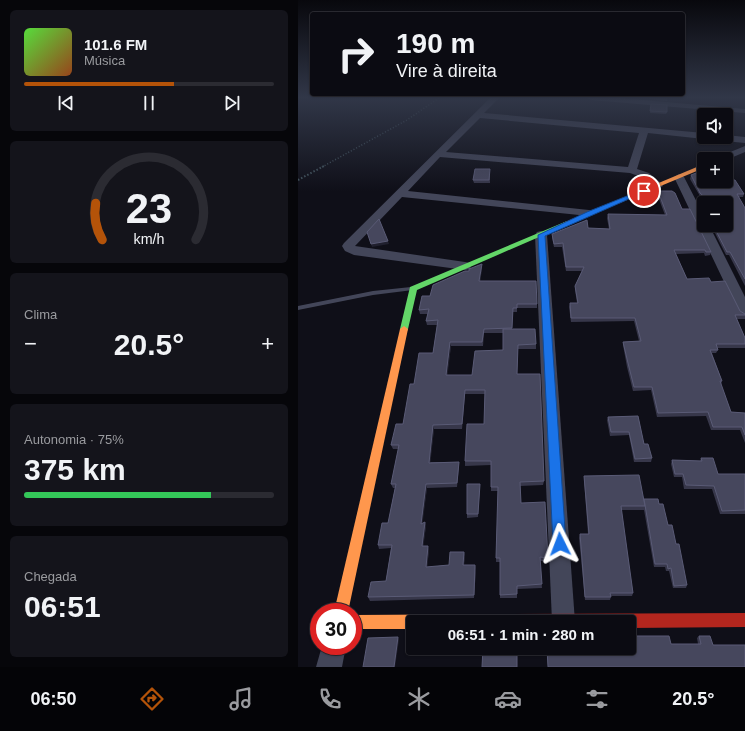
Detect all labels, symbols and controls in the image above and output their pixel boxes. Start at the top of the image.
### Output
icon: right [330,28,382,80]
text: 190 m [396,28,475,59]
text: 101.6 FM [84,36,147,53]
text: Música [84,53,125,68]
text: Vire à direita [396,61,497,81]
icon: previous [55,92,77,114]
icon: pause [138,92,160,114]
icon: next [221,92,243,114]
map controls [697,108,733,232]
button: sound [697,108,733,144]
button: + [697,152,733,188]
pin [627,174,661,208]
icon: arrive [633,180,655,202]
text: 23 [126,185,172,232]
button: − [697,196,733,232]
text: km/h [134,231,165,247]
text: Clima [24,307,57,322]
text: 20.5° [114,328,184,361]
text: − [24,331,37,356]
text: + [261,331,274,356]
text: Autonomia · 75% [24,432,124,447]
text: 375 km [24,453,126,486]
position arrow [539,523,581,565]
text: Chegada [24,569,77,584]
text: 06:51 [24,590,101,623]
speed limit sign: 30 [310,603,362,655]
text: 06:51 · 1 min · 280 m [448,626,594,643]
icon: directions [138,685,166,713]
icon: music [227,685,255,713]
icon: phone [316,685,344,713]
icon: climate [405,685,433,713]
icon: car [494,685,522,713]
icon: filters [583,685,611,713]
text: 06:50 [31,689,77,709]
text: 20.5° [672,689,714,709]

